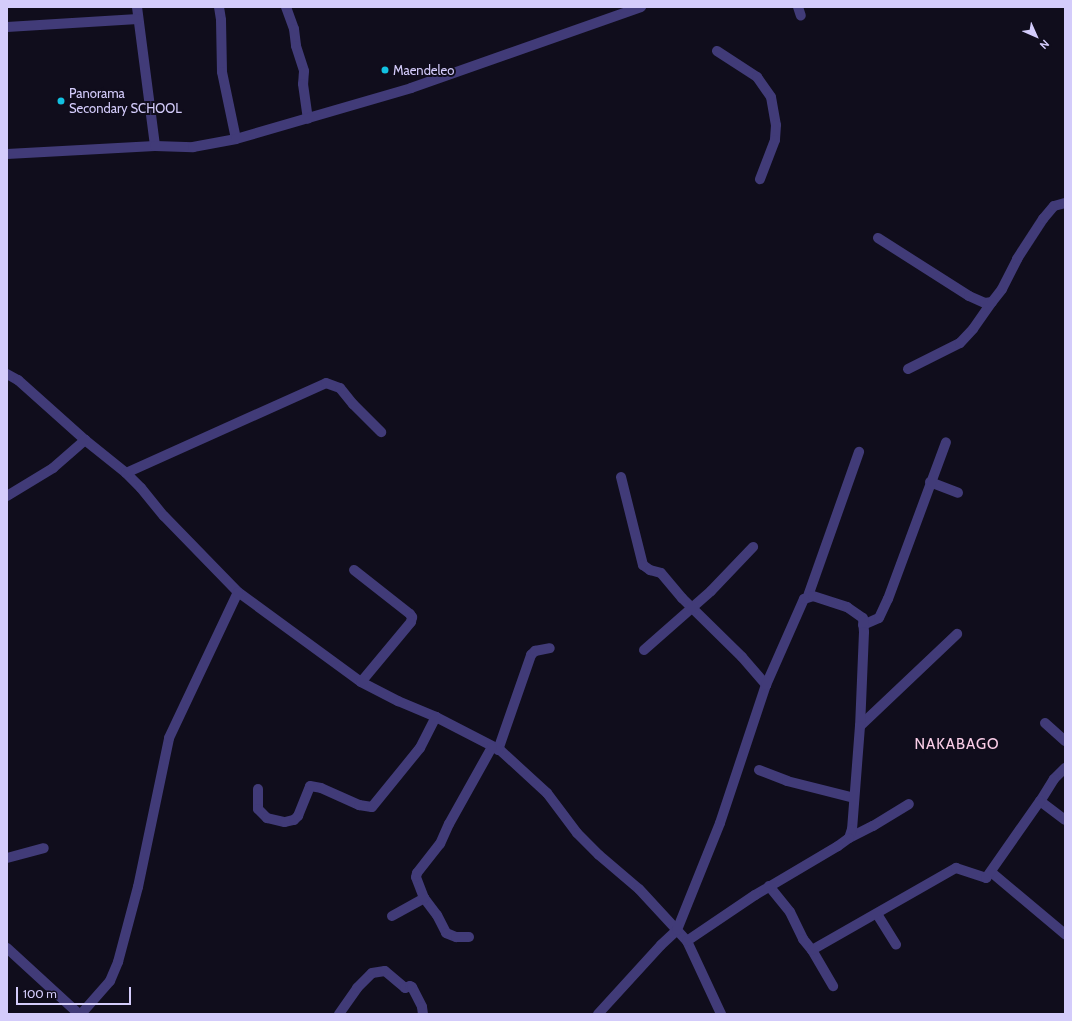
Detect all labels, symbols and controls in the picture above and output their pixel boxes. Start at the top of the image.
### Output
north arrow [1016,16,1056,56]
text: N [1037,37,1052,52]
place label: Maendeleo [393,62,454,78]
marker: Maendeleo [380,65,390,75]
place label: Panorama Secondary SCHOOL [69,86,182,117]
marker: Panorama Secondary SCHOOL [56,96,66,106]
district label: NAKABAGO [914,736,1000,754]
scale bar [18,979,133,1005]
text: 100 m [23,986,57,1001]

